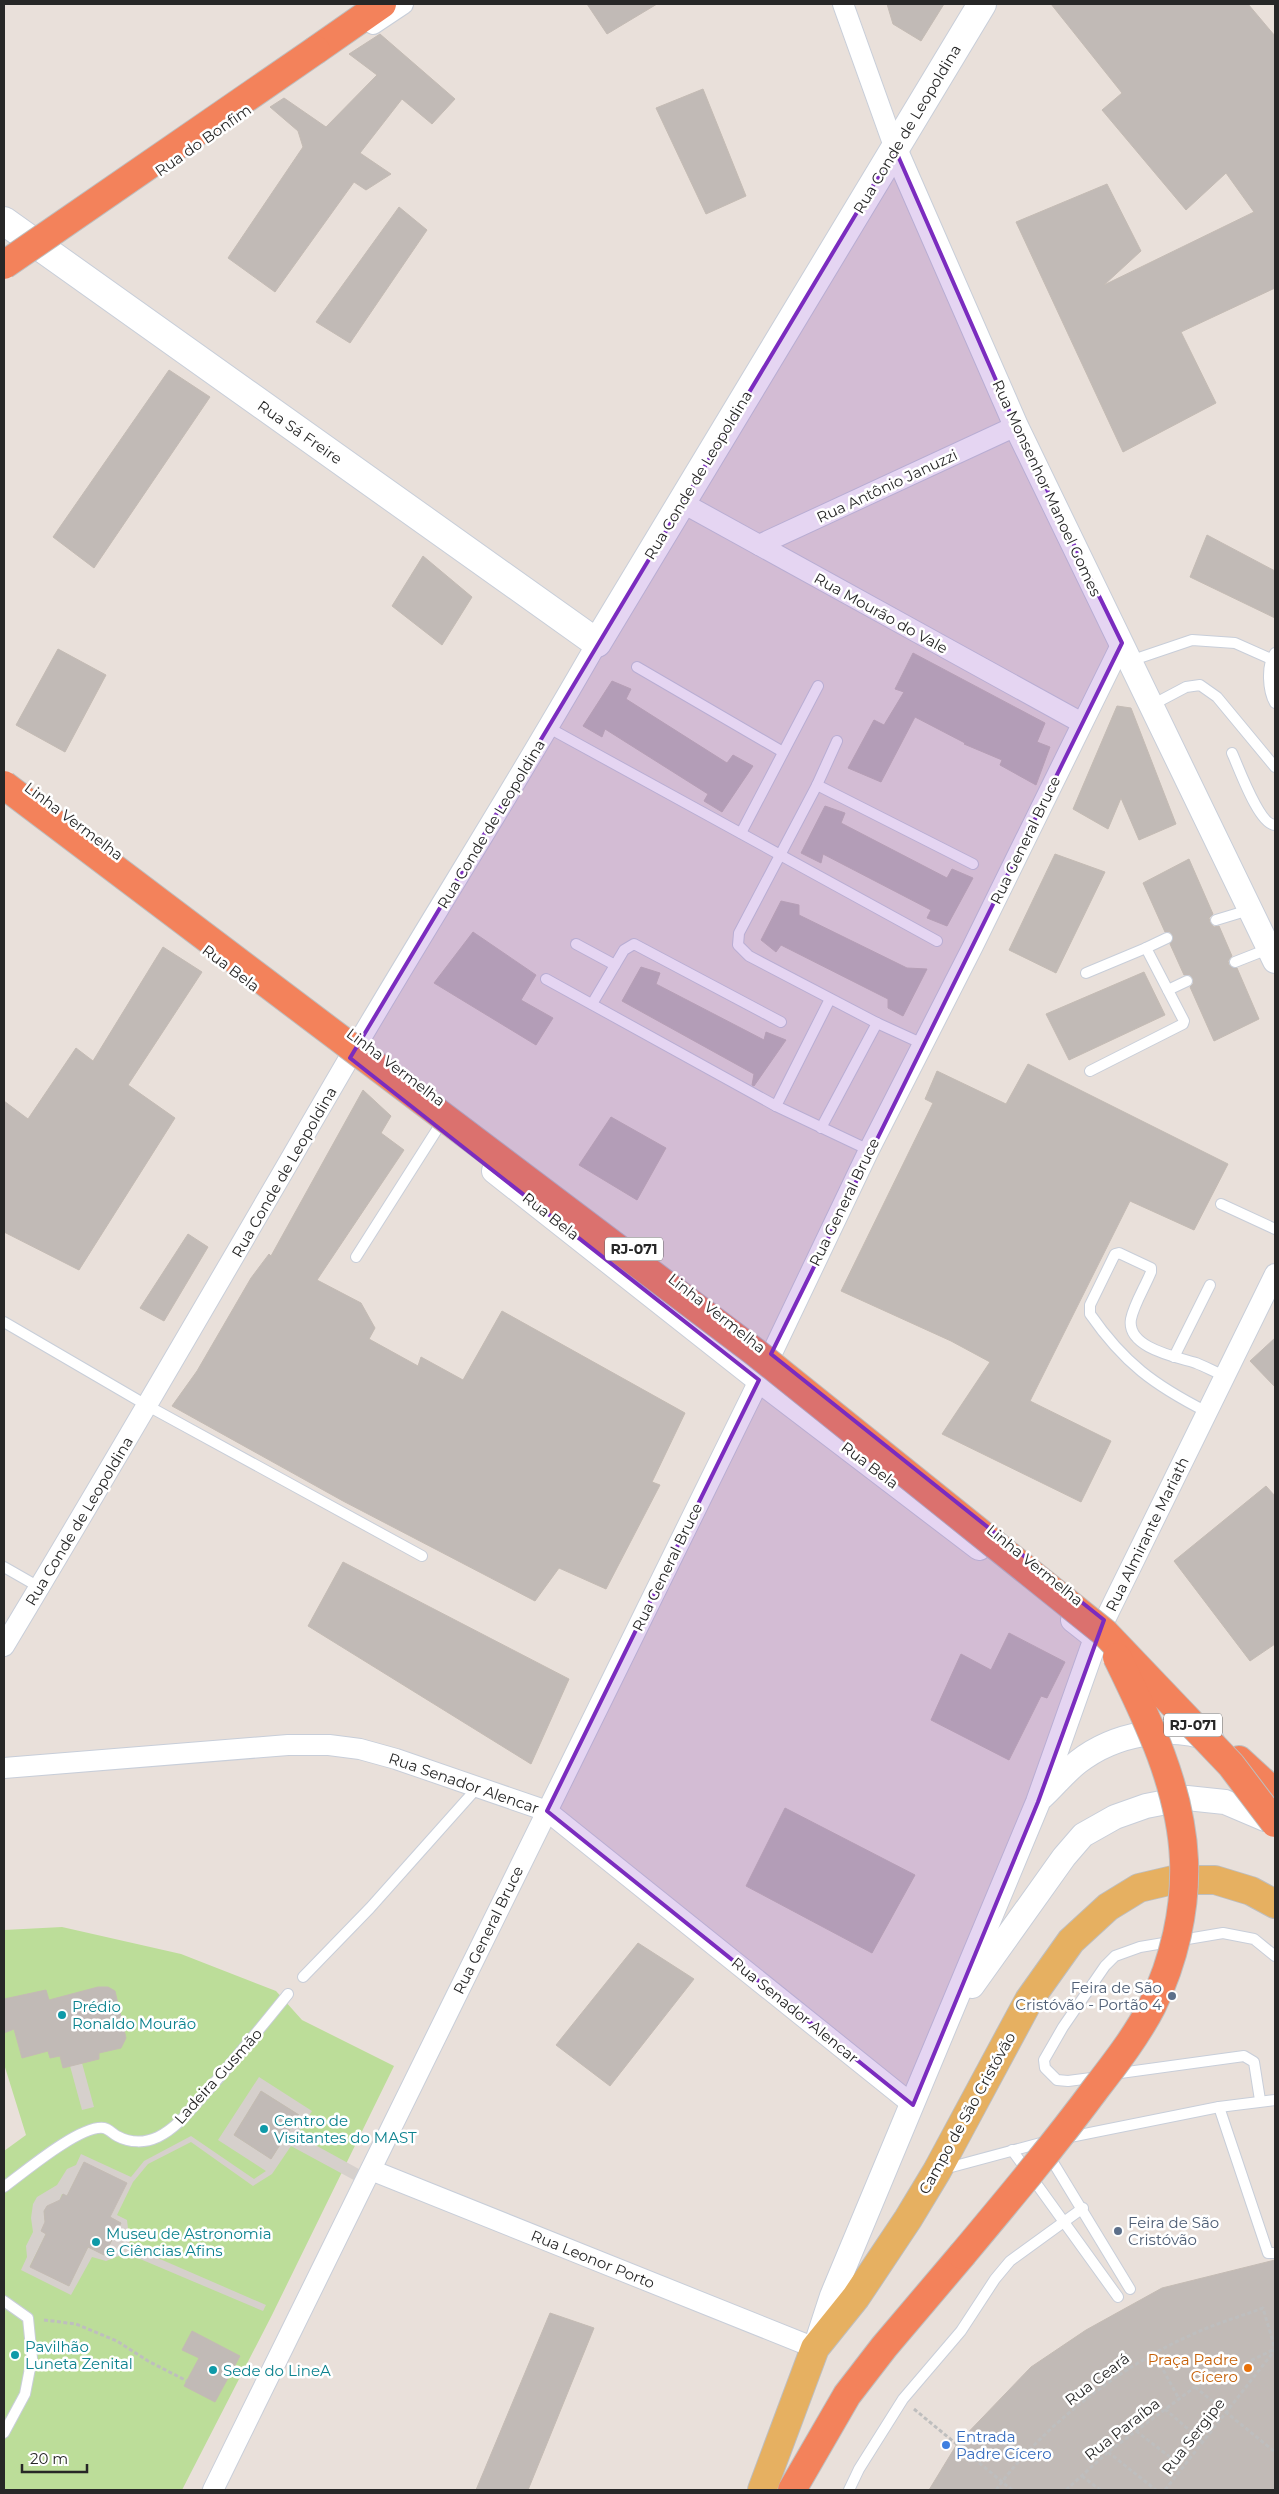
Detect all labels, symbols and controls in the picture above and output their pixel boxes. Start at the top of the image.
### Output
street label: Rua Conde de Leopoldina [849,41,965,217]
street label: Rua do Bonfim [151,100,255,180]
street label: Rua Monsenhor Manoel Gomes [988,377,1106,599]
street label: Rua Conde de Leopoldina [640,387,756,563]
street label: Rua Sá Freire [254,396,346,468]
street label: Rua Antônio Januzzi [814,445,960,527]
street label: Rua Mourão do Vale [811,568,951,658]
street label: Rua Conde de Leopoldina [433,736,549,912]
street label: Rua General Bruce [986,773,1064,907]
street label: Linha Vermelha [21,778,127,864]
street label: Rua Bela [199,940,263,996]
street label: Linha Vermelha [343,1024,449,1110]
street label: Rua Conde de Leopoldina [227,1083,341,1261]
street label: Rua General Bruce [805,1135,883,1269]
street label: Rua Bela [519,1188,583,1244]
road number: RJ-071 [605,1238,663,1260]
street label: Linha Vermelha [664,1269,770,1357]
street label: Rua Conde de Leopoldina [21,1433,137,1609]
street label: Rua Bela [838,1437,902,1493]
street label: Rua Almirante Mariath [1101,1454,1193,1614]
street label: Rua General Bruce [628,1500,706,1634]
street label: Linha Vermelha [983,1520,1087,1610]
road number: RJ-071 [1164,1714,1222,1736]
street label: Rua Senador Alencar [386,1748,542,1818]
street label: Rua General Bruce [449,1863,527,1997]
street label: Rua Senador Alencar [728,1953,862,2067]
place label: Feira de São Cristóvão - Portão 4 [1015,1978,1162,2014]
marker: Feira de São Cristóvão - Portão 4 [1166,1990,1178,2002]
place label: Prédio Ronaldo Mourão [72,1997,196,2033]
marker: Prédio Ronaldo Mourão [56,2009,68,2021]
street label: Ladeira Gusmão [170,2024,266,2128]
street label: Campo de São Cristóvão [914,2029,1020,2197]
place label: Centro de Visitantes do MAST [274,2111,417,2147]
marker: Centro de Visitantes do MAST [258,2123,270,2135]
place label: Feira de São Cristóvão [1128,2213,1219,2249]
place label: Museu de Astronomia e Ciências Afins [106,2224,272,2260]
street label: Rua Leonor Porto [528,2225,658,2293]
marker: Feira de São Cristóvão [1112,2225,1124,2237]
marker: Museu de Astronomia e Ciências Afins [90,2236,102,2248]
place label: Pavilhão Luneta Zenital [25,2337,133,2373]
marker: Pavilhão Luneta Zenital [9,2349,21,2361]
street label: Rua Ceará [1061,2349,1133,2409]
place label: Praça Padre Cícero [1148,2350,1238,2386]
place label: Sede do LineA [223,2361,331,2380]
marker: Praça Padre Cícero [1242,2362,1254,2374]
marker: Sede do LineA [207,2364,219,2376]
street label: Rua Paraíba [1081,2394,1163,2464]
street label: Rua Sergipe [1157,2394,1229,2478]
place label: Entrada Padre Cícero [956,2427,1052,2463]
marker: Entrada Padre Cícero [940,2439,952,2451]
scale bar [22,2442,88,2474]
text: 20 m [30,2449,68,2468]

